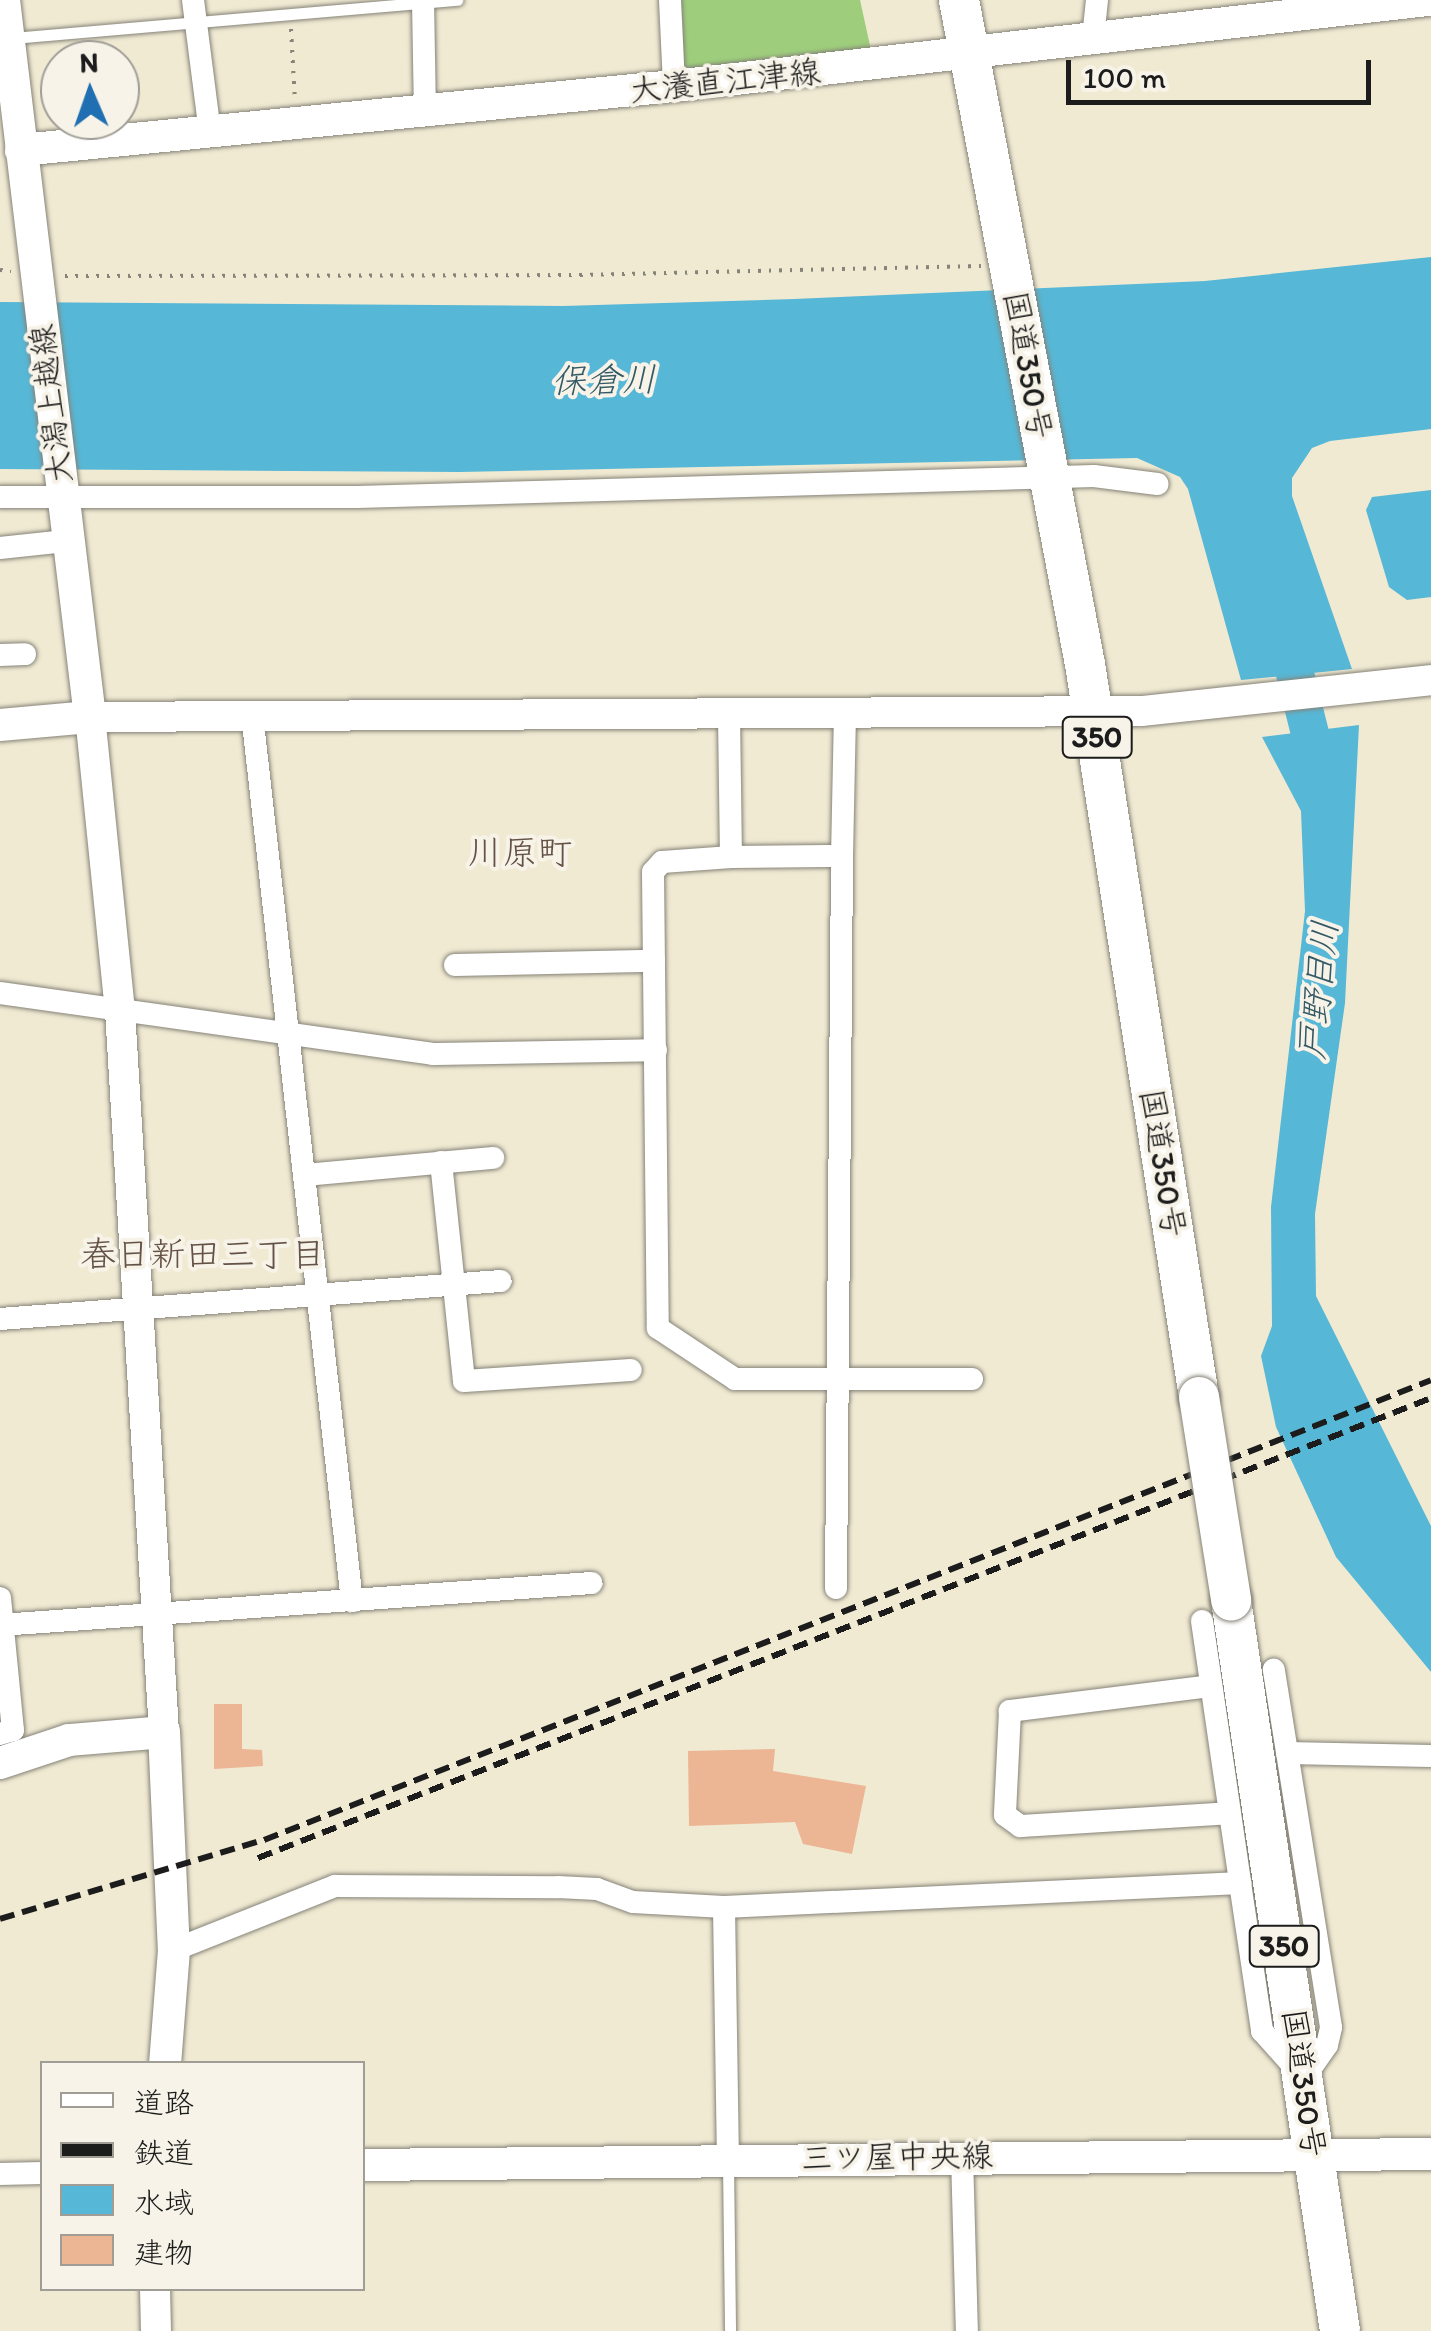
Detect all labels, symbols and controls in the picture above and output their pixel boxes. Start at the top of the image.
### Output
north arrow [40,40,140,140]
scale bar [1071,40,1376,102]
text: N [79,45,99,79]
street label: 大瀁直江津線 [628,52,822,110]
text: 100 m [1083,59,1166,96]
street label: 国道350号 [996,288,1060,442]
street label: 大潟上越線 [22,322,80,486]
water label: 保倉川 [551,358,657,402]
road number: 350 [1060,712,1134,762]
district label: 川原町 [468,831,572,873]
water label: 戸野目川 [1290,918,1346,1062]
street label: 国道350号 [1132,1086,1194,1240]
district label: 春日新田三丁目 [81,1233,325,1275]
road number: 350 [1246,1921,1322,1971]
street label: 国道350号 [1275,2006,1333,2160]
legend [40,2061,365,2291]
text: 道路 [134,2084,194,2121]
text: 鉄道 [134,2134,194,2171]
street label: 三ツ屋中央線 [801,2136,993,2178]
text: 水域 [134,2184,194,2221]
text: 建物 [134,2234,194,2271]

